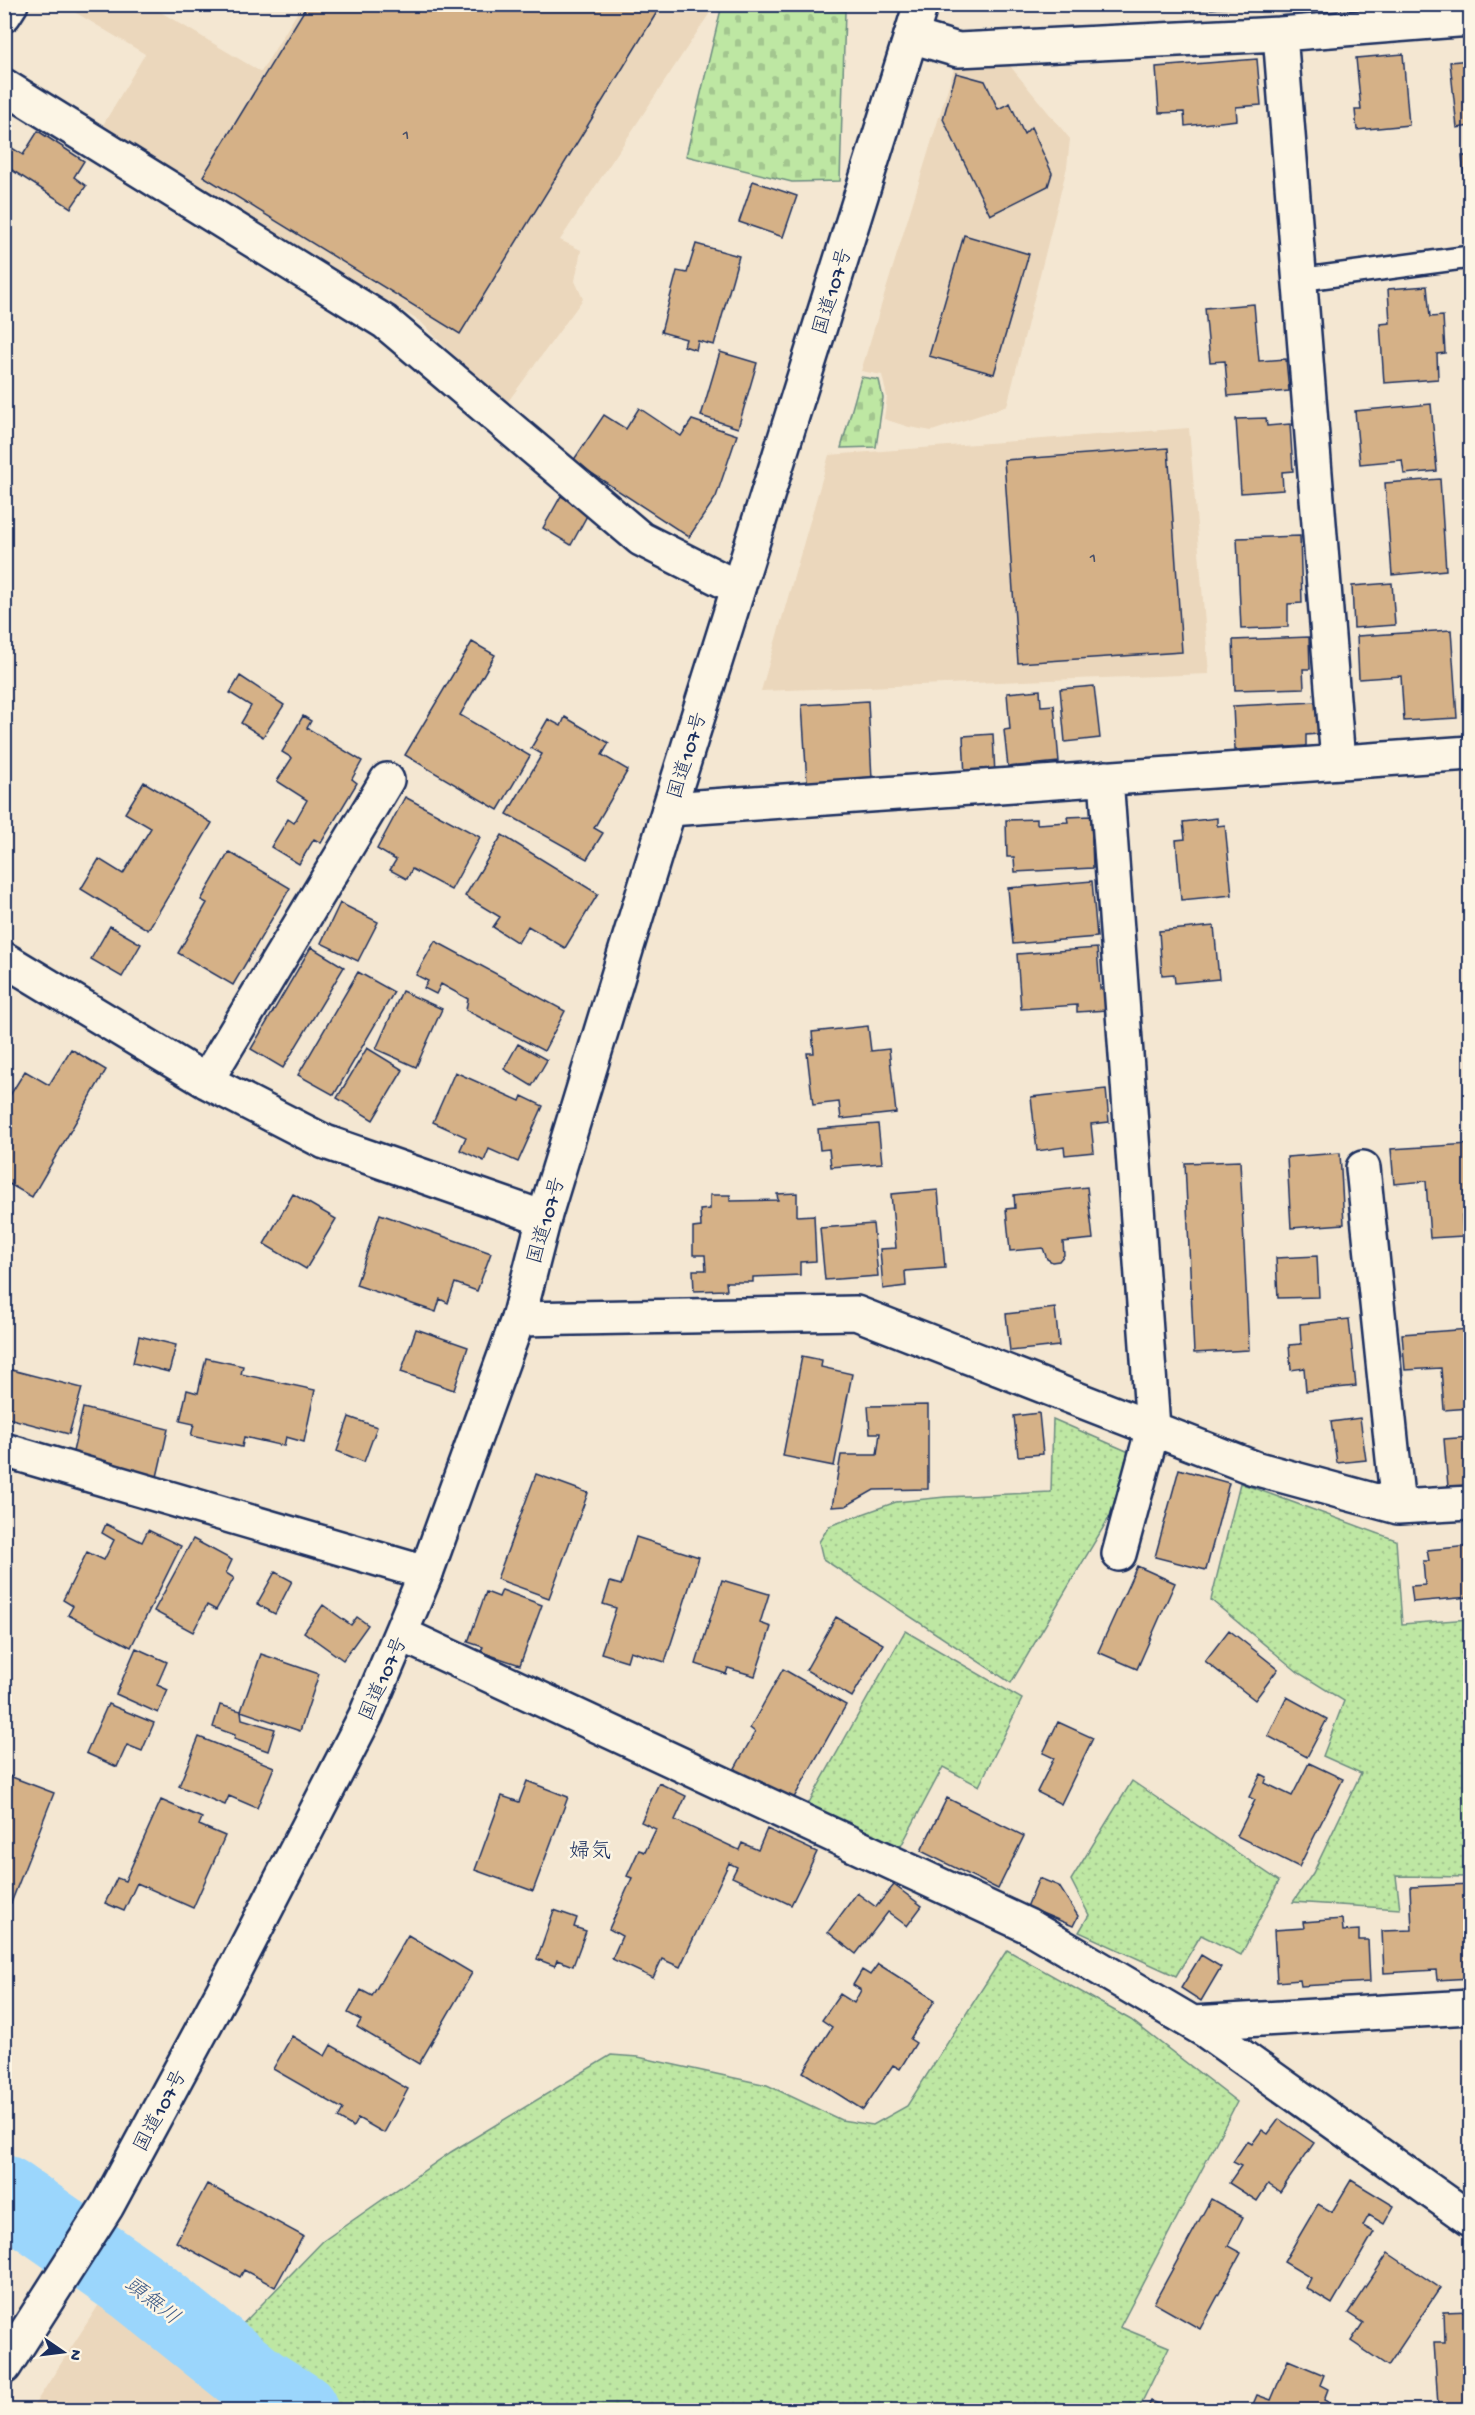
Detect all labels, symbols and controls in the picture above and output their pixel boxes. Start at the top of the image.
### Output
house number: 1 [402,127,409,146]
street label: 国道107号 [809,245,858,338]
house number: 1 [1089,550,1096,569]
street label: 国道107号 [664,709,713,802]
street label: 国道107号 [524,1174,572,1267]
street label: 国道107号 [356,1633,414,1725]
district label: 婦気 [569,1840,611,1866]
street label: 国道107号 [130,2066,193,2157]
water label: 頭無川 [118,2273,184,2332]
north arrow [33,2322,93,2382]
text: N [64,2347,85,2363]

